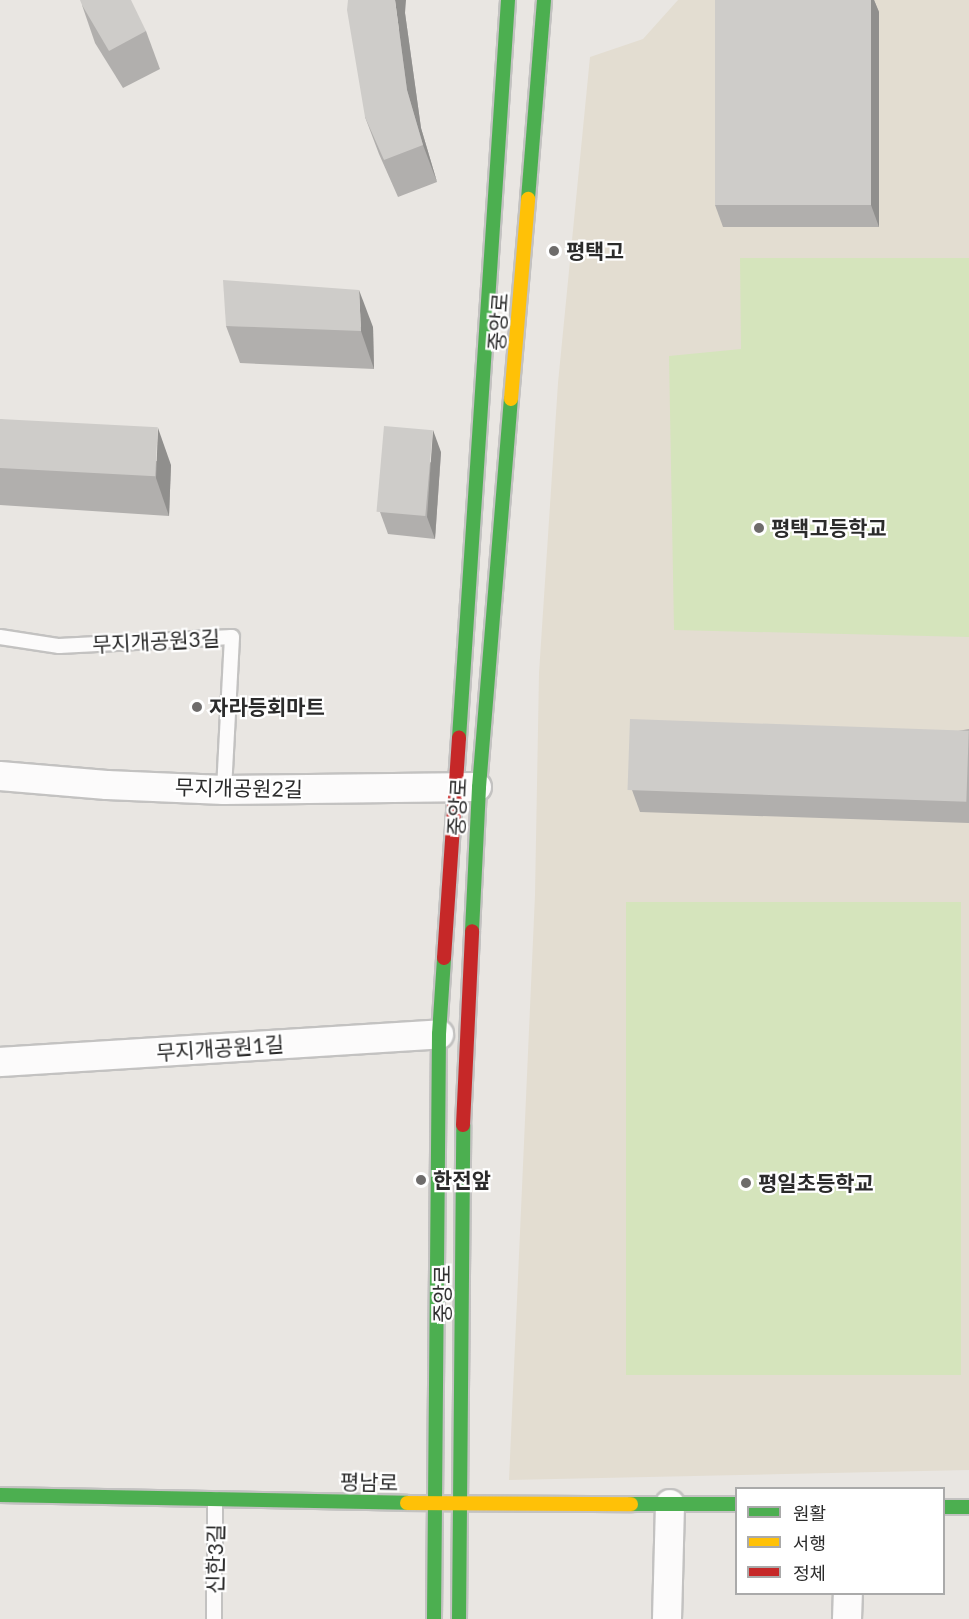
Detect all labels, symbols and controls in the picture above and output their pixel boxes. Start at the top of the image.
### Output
place label: 평택고 [566,238,624,264]
marker: 평택고 [547,244,561,258]
street label: 중앙로 [483,292,513,352]
place label: 평택고등학교 [771,515,887,541]
marker: 평택고등학교 [752,521,766,535]
street label: 무지개공원3길 [91,625,221,657]
place label: 자라등회마트 [209,694,325,720]
marker: 자라등회마트 [190,700,204,714]
street label: 무지개공원2길 [175,774,303,802]
street label: 중앙로 [443,777,471,837]
street label: 무지개공원1길 [155,1031,285,1065]
place label: 한전앞 [433,1167,491,1193]
place label: 평일초등학교 [758,1170,874,1196]
marker: 한전앞 [414,1173,428,1187]
marker: 평일초등학교 [739,1176,753,1190]
street label: 중앙로 [429,1265,455,1323]
street label: 평남로 [340,1469,398,1495]
legend [735,1487,945,1595]
text: 원활 [793,1502,826,1524]
street label: 신한3길 [202,1524,228,1594]
text: 서행 [793,1532,826,1554]
text: 정체 [793,1562,826,1584]

